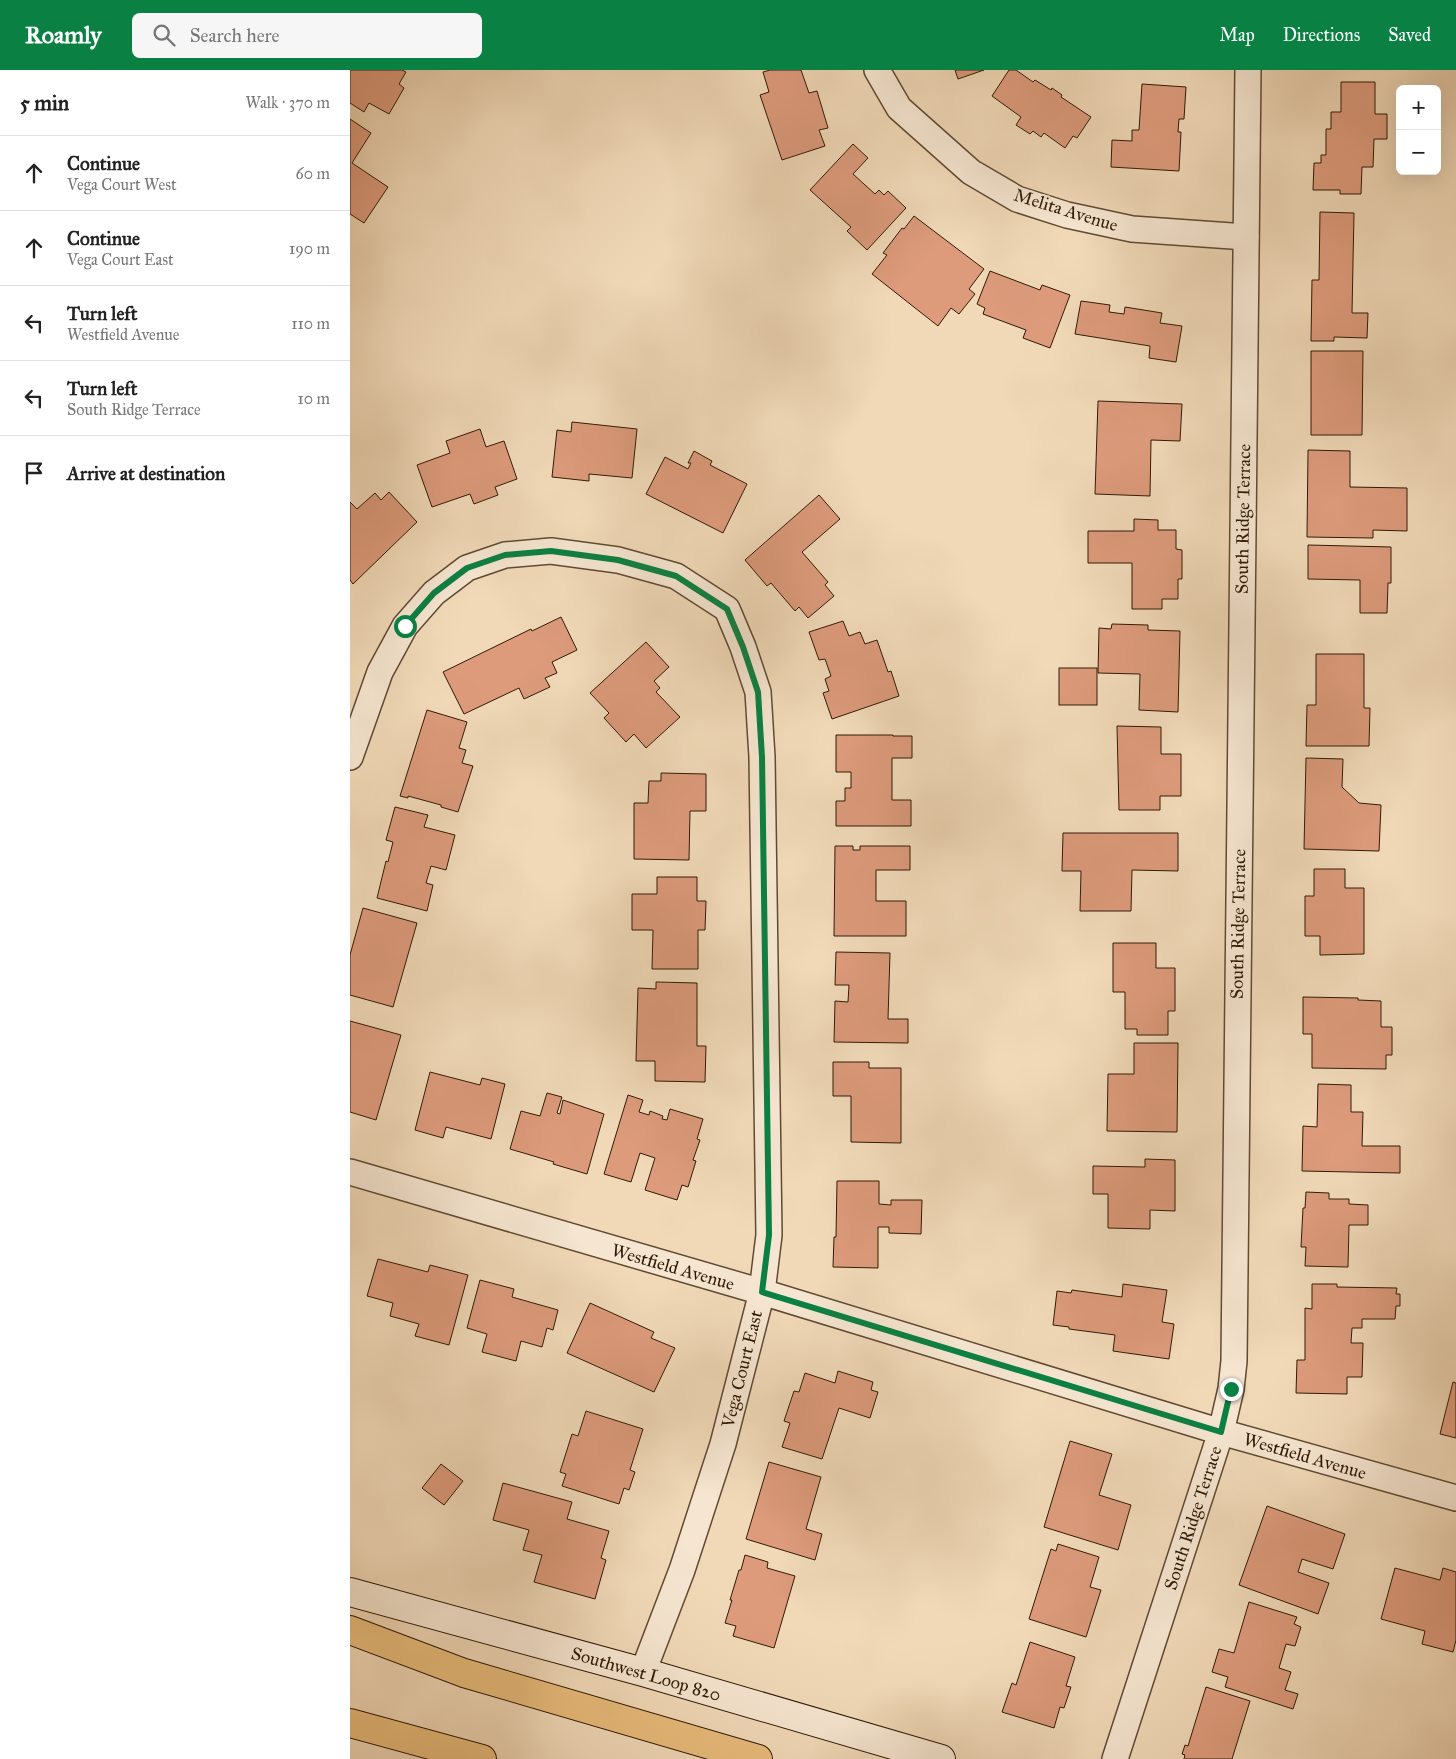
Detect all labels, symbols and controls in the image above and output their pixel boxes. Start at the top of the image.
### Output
search box [132,13,482,58]
text: Roamly [25,20,102,50]
icon: search [150,21,178,49]
text: Search here [190,24,280,47]
text: Map [1219,24,1255,46]
text: Directions [1283,24,1360,46]
text: Saved [1388,24,1431,46]
map controls [1396,85,1441,175]
button: + [1396,85,1441,130]
text: 5 min [20,90,69,116]
text: Walk · 370 m [246,93,330,112]
button: − [1396,130,1441,175]
text: Continue [67,152,140,175]
icon: ahead [20,159,48,187]
text: 60 m [296,164,330,183]
text: Vega Court West [67,175,177,194]
street label: Melita Avenue [1011,184,1121,236]
text: Continue [67,227,140,250]
icon: ahead [20,234,48,262]
text: 190 m [289,239,330,258]
text: Vega Court East [67,250,174,269]
text: Turn left [67,302,137,325]
icon: left [20,309,48,337]
text: 110 m [291,314,330,333]
text: Westfield Avenue [67,325,179,344]
text: Turn left [67,377,137,400]
icon: left [20,384,48,412]
text: 10 m [298,389,330,408]
text: South Ridge Terrace [67,400,201,419]
street label: South Ridge Terrace [1231,444,1256,594]
icon: arrive [20,459,48,487]
text: Arrive at destination [67,462,225,485]
route start [394,615,417,638]
street label: South Ridge Terrace [1226,849,1251,999]
street label: Westfield Avenue [609,1239,737,1295]
street label: Vega Court East [717,1307,768,1431]
route end [1220,1378,1243,1401]
street label: Westfield Avenue [1241,1428,1369,1484]
street label: South Ridge Terrace [1159,1443,1228,1593]
street label: Southwest Loop 820 [569,1642,723,1706]

